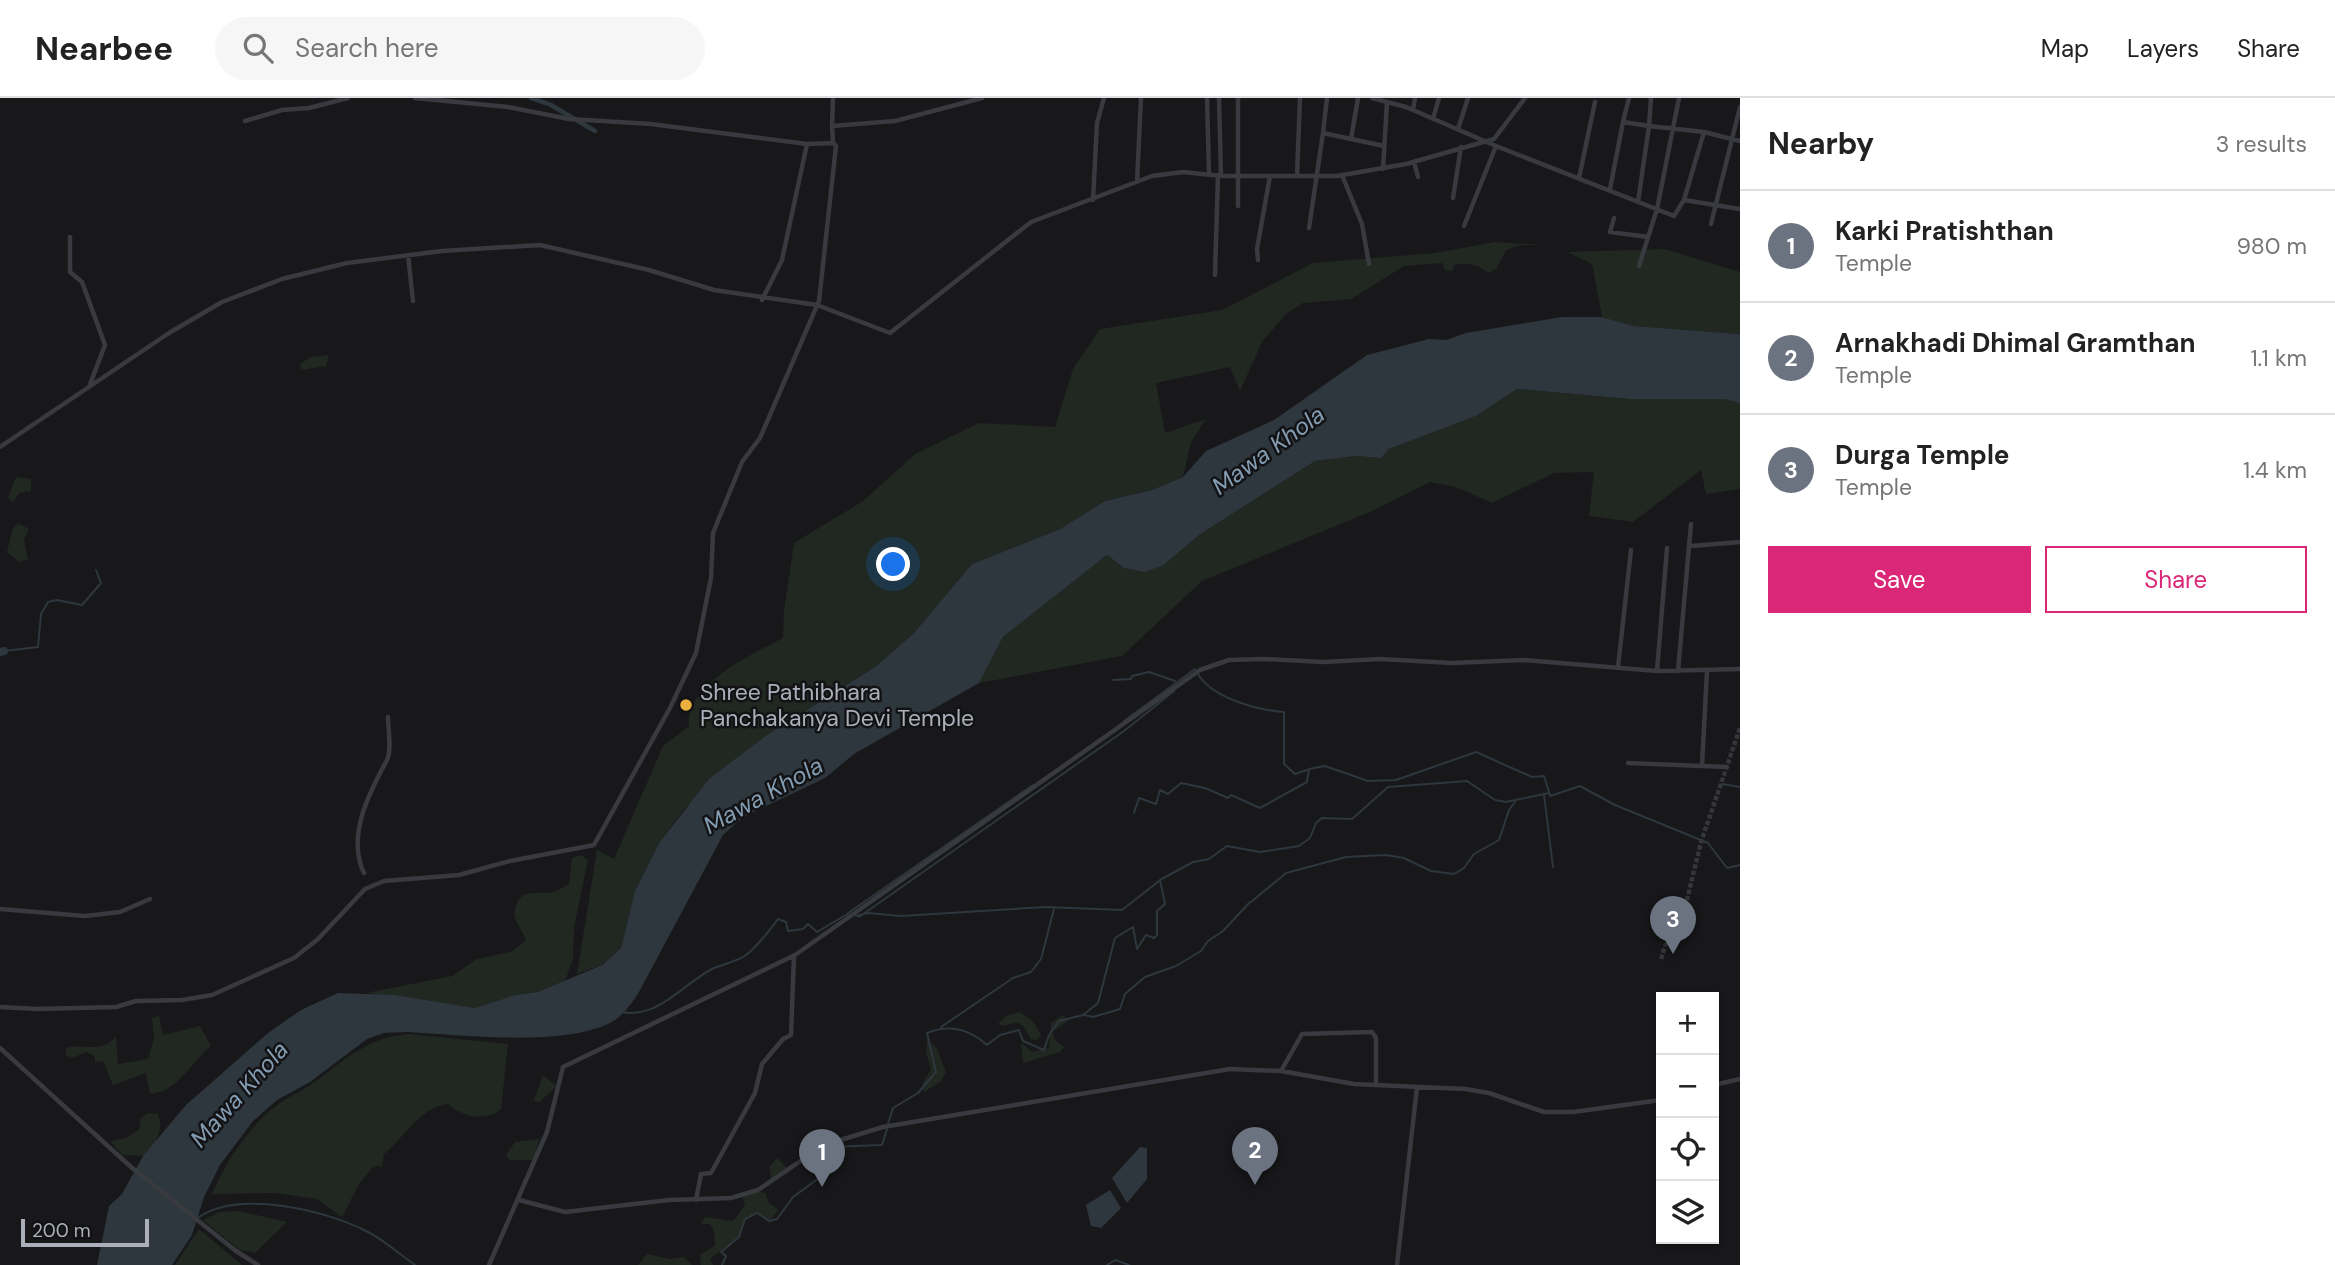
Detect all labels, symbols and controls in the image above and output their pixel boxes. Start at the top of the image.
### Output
search box [215,17,705,80]
text: Nearbee [35,27,173,70]
icon: search [239,29,277,67]
text: Search here [295,31,439,65]
text: Map [2041,33,2089,64]
text: Layers [2127,33,2199,64]
text: Share [2237,33,2300,64]
text: Nearby [1768,124,1874,163]
text: 3 results [2216,129,2307,159]
text: Karki Pratishthan [1835,214,2054,248]
text: 1 [1787,231,1795,261]
text: 980 m [2237,231,2307,261]
text: Temple [1835,248,1912,278]
text: Arnakhadi Dhimal Gramthan [1835,326,2195,360]
text: 2 [1784,343,1798,373]
text: 1.1 km [2250,343,2307,373]
text: Temple [1835,360,1912,390]
water label: Mawa Khola [1205,399,1331,501]
text: Durga Temple [1835,438,2010,472]
text: 3 [1784,455,1798,485]
text: 1.4 km [2243,455,2307,485]
text: Temple [1835,472,1912,502]
button: Save [1768,546,2031,613]
button: Share [2045,546,2307,613]
your location [876,547,910,581]
place label: Shree Pathibhara Panchakanya Devi Temple [700,677,974,733]
marker: Shree Pathibhara Panchakanya Devi Temple [678,697,694,713]
water label: Mawa Khola [698,749,828,841]
pin: 3 [1650,896,1696,954]
map controls [1656,992,1719,1244]
button: + [1656,992,1719,1055]
water label: Mawa Khola [183,1034,295,1154]
button: − [1656,1055,1719,1118]
button: locate [1656,1118,1719,1181]
pin: 2 [1232,1127,1278,1185]
pin: 1 [799,1129,845,1187]
button: layers [1656,1181,1719,1244]
scale bar [21,1216,149,1248]
text: 200 m [32,1218,91,1243]

